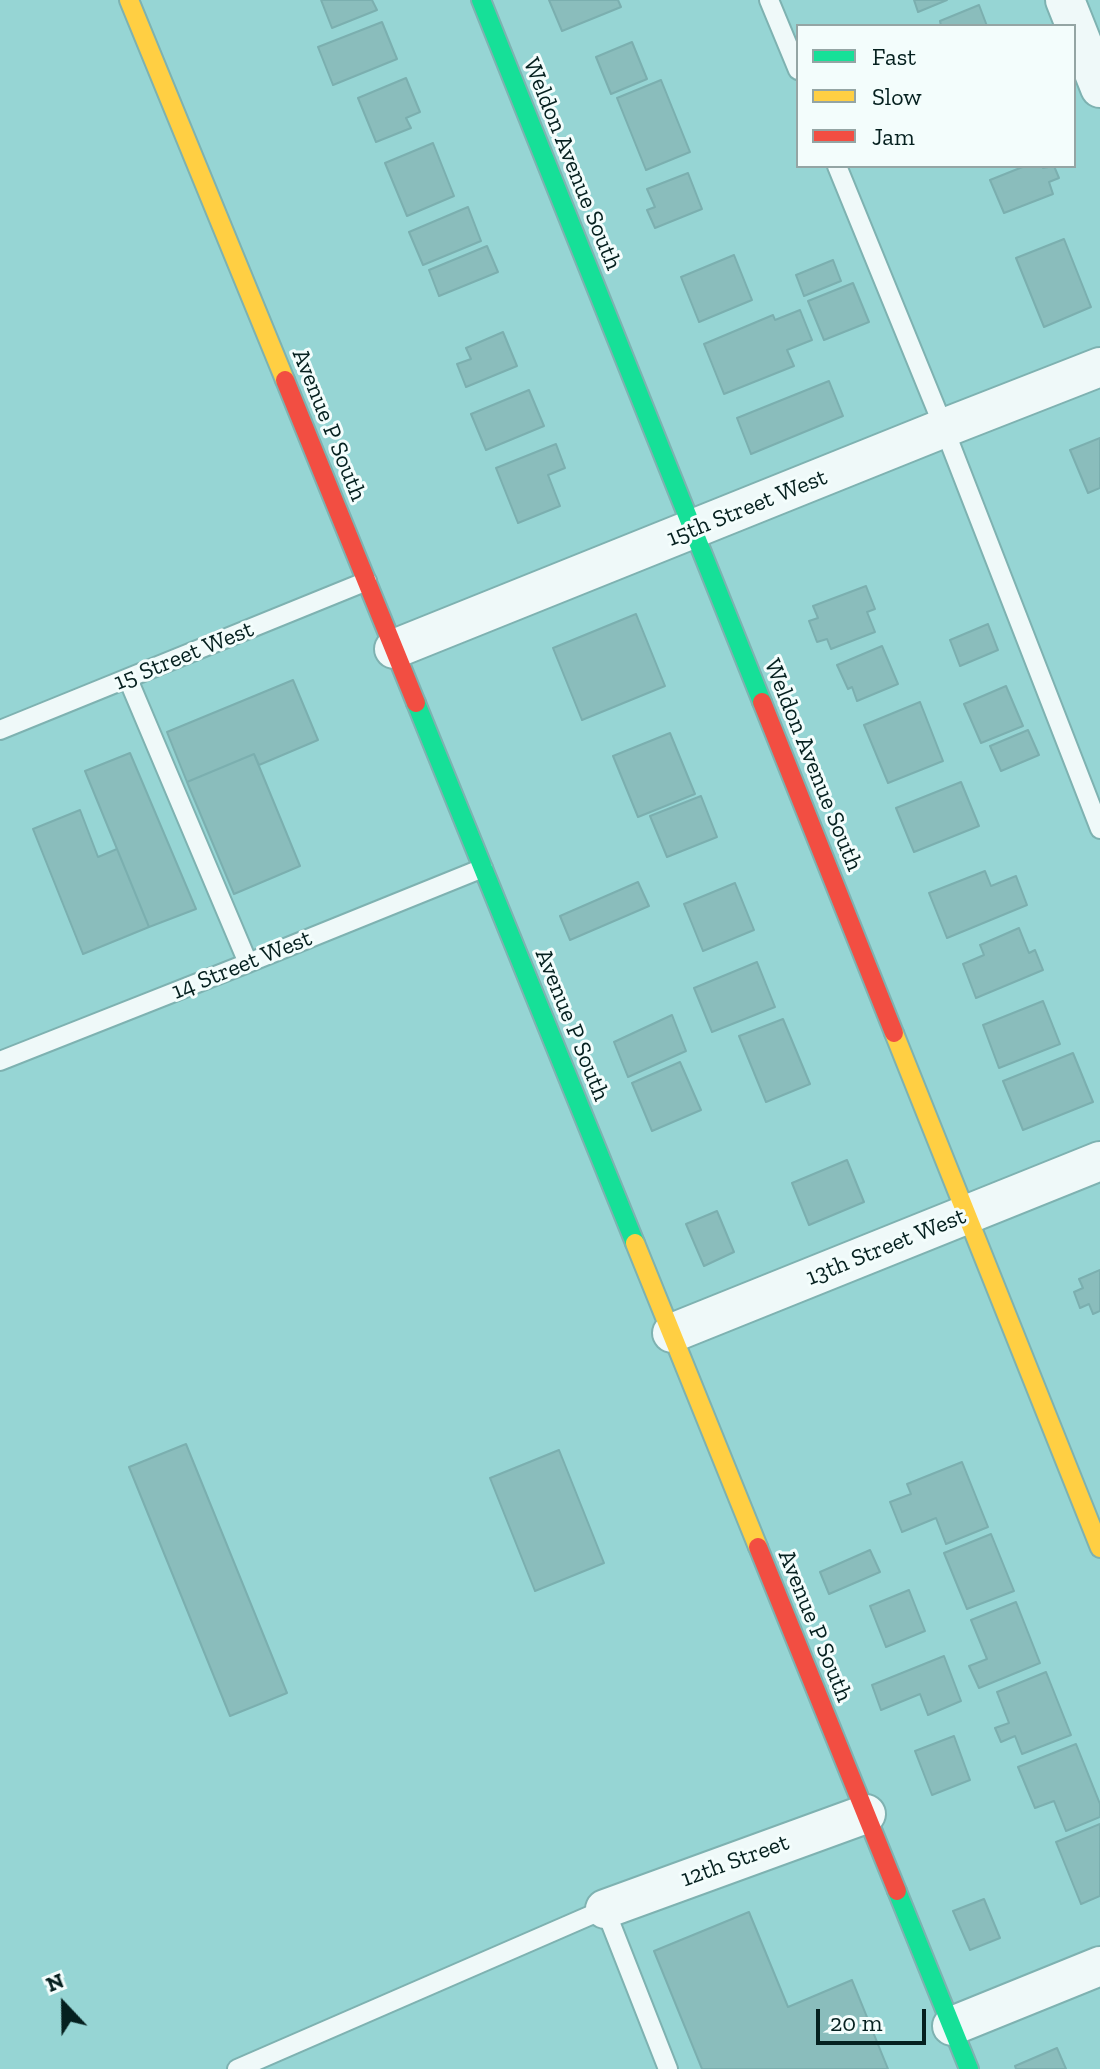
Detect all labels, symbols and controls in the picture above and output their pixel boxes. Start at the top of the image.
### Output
legend [796,24,1076,168]
text: Fast [872,42,916,71]
street label: Weldon Avenue South [516,54,628,274]
text: Slow [872,82,922,111]
text: Jam [872,122,915,151]
street label: Avenue P South [285,345,373,505]
street label: 15th Street West [663,463,831,553]
street label: 15 Street West [110,615,258,697]
street label: Weldon Avenue South [757,655,869,875]
street label: 14 Street West [168,924,316,1006]
street label: Avenue P South [528,945,616,1105]
street label: 13th Street West [802,1202,970,1292]
street label: Avenue P South [771,1546,859,1706]
street label: 12th Street [677,1828,793,1894]
north arrow [24,1965,104,2045]
text: N [42,1967,68,1998]
scale bar [820,1993,930,2043]
text: 20 m [830,2008,882,2037]

